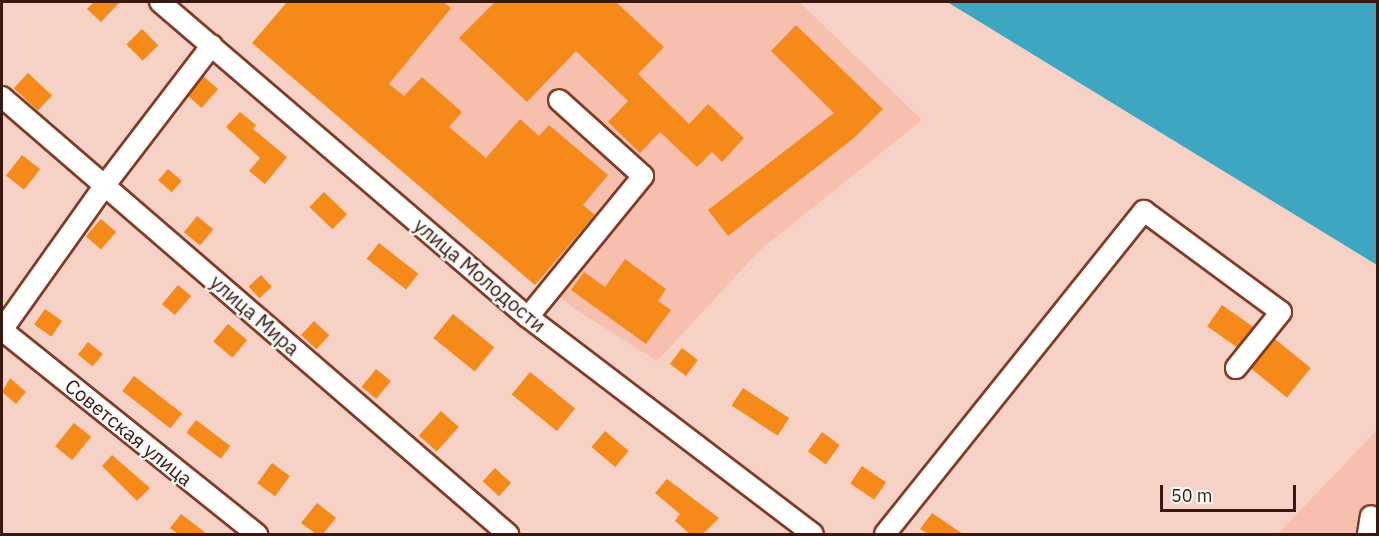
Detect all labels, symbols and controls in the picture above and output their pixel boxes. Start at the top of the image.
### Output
street label: улица Молодости [409,213,551,337]
street label: улица Мира [205,270,305,360]
street label: Советская улица [60,373,198,491]
scale bar [1163,473,1300,511]
text: 50 m [1171,484,1213,507]

